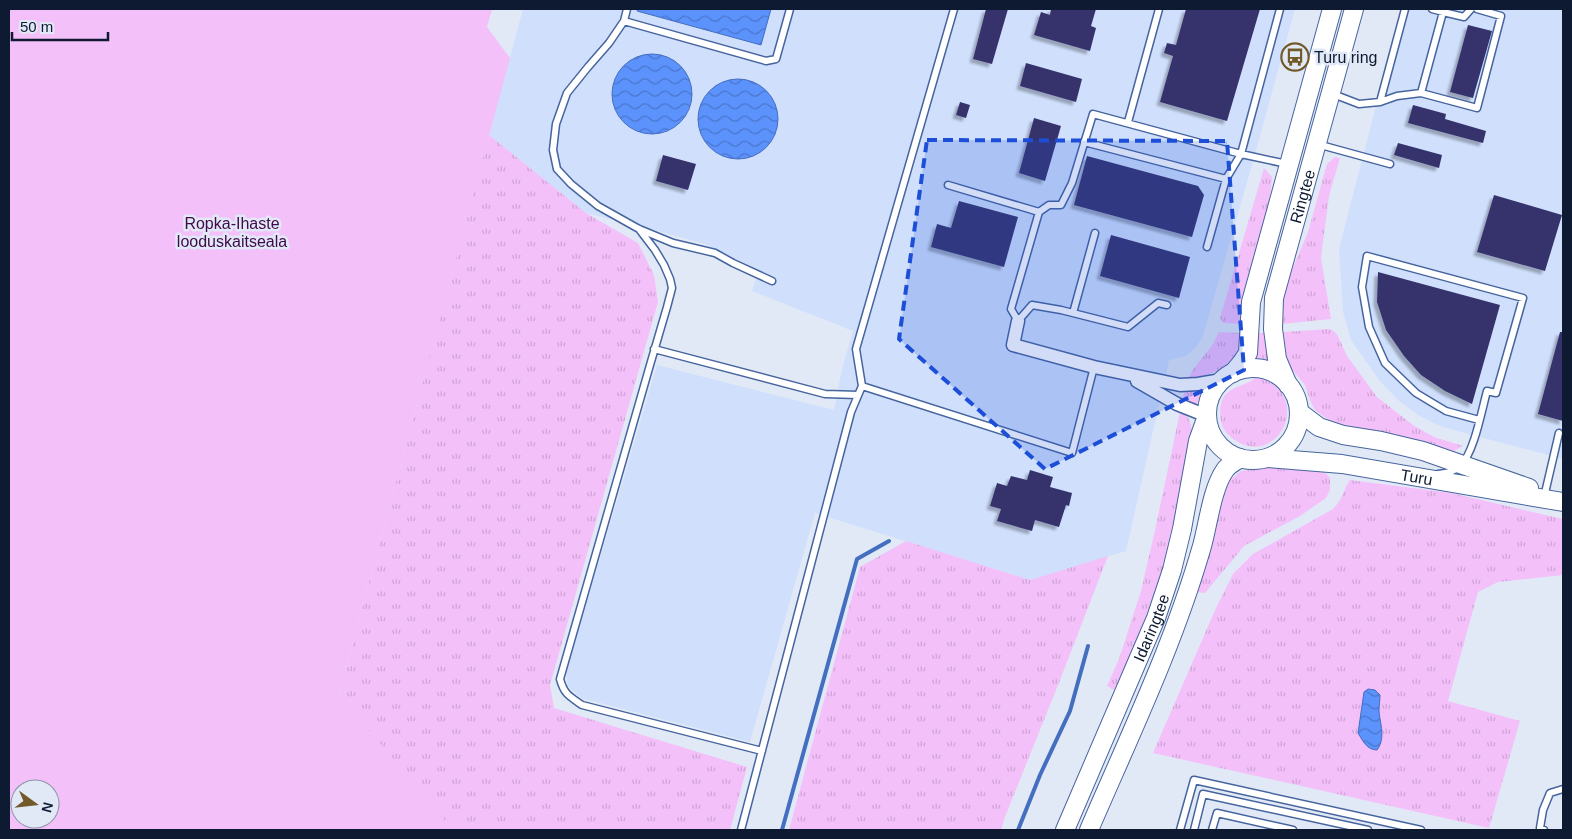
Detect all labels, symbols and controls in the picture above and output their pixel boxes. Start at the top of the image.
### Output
scale bar [12,10,109,42]
text: 50 m [20,18,53,35]
bus stop icon: Turu ring [1280,42,1310,72]
place label: Turu ring [1314,49,1377,66]
street label: Ringtee [1287,167,1318,225]
park label: Ropka-Ihaste looduskaitseala [177,215,287,250]
street label: Turu [1399,466,1434,488]
street label: Idaringtee [1130,592,1172,664]
north arrow [10,779,60,829]
text: N [39,800,57,814]

